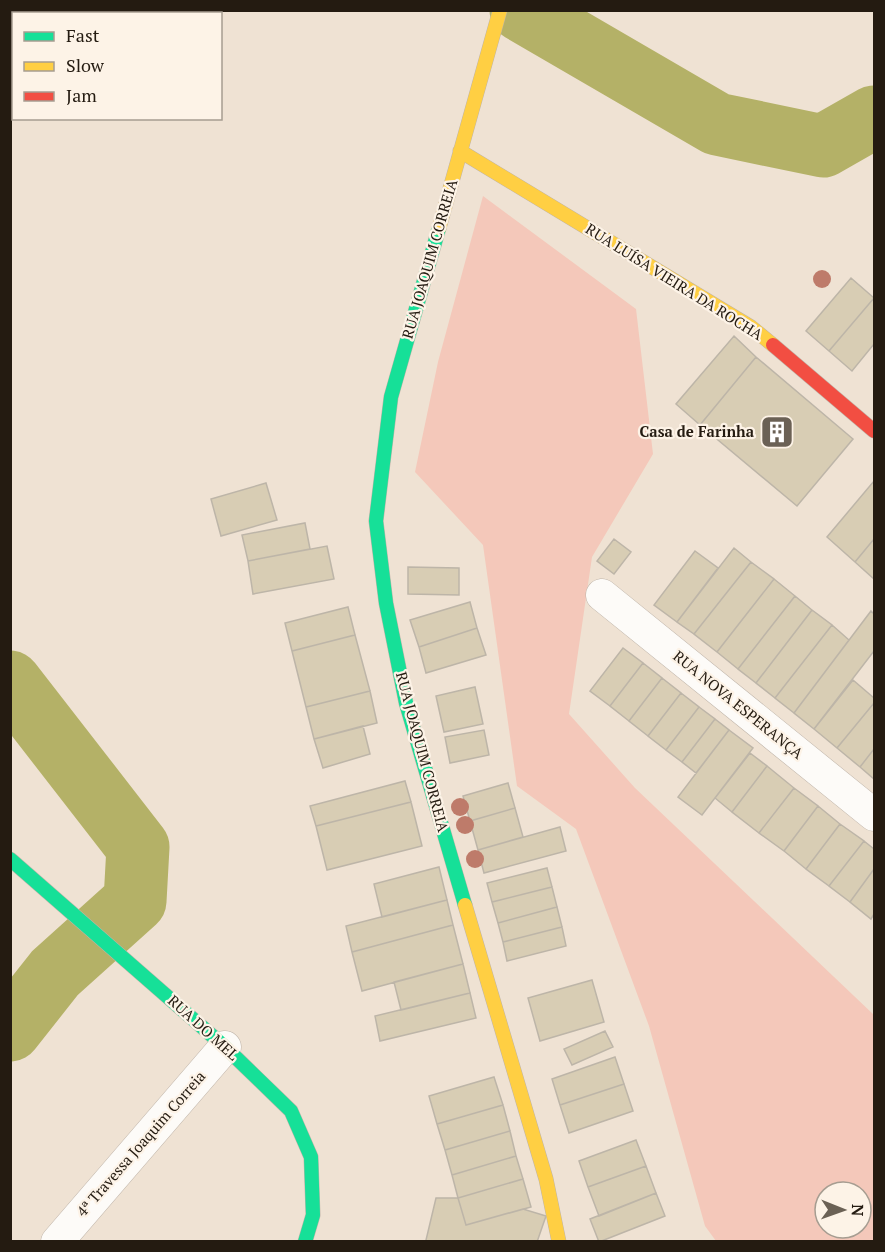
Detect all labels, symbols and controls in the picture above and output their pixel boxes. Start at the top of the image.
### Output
legend [12,12,222,120]
text: Fast [66,23,100,47]
text: Slow [66,53,105,77]
text: Jam [66,83,97,107]
street label: RUA JOAQUIM CORREIA [397,176,462,341]
street label: RUA LUÍSA VIEIRA DA ROCHA [582,218,767,344]
building icon: Casa de Farinha [759,414,795,450]
place label: Casa de Farinha [640,421,755,441]
street label: RUA NOVA ESPERANÇA [669,646,808,763]
street label: RUA JOAQUIM CORREIA [392,669,454,835]
street label: RUA DO MEL [164,990,243,1064]
street label: 4ª Travessa Joaquim Correia [71,1066,209,1220]
north arrow [813,1180,873,1240]
text: N [847,1204,869,1217]

